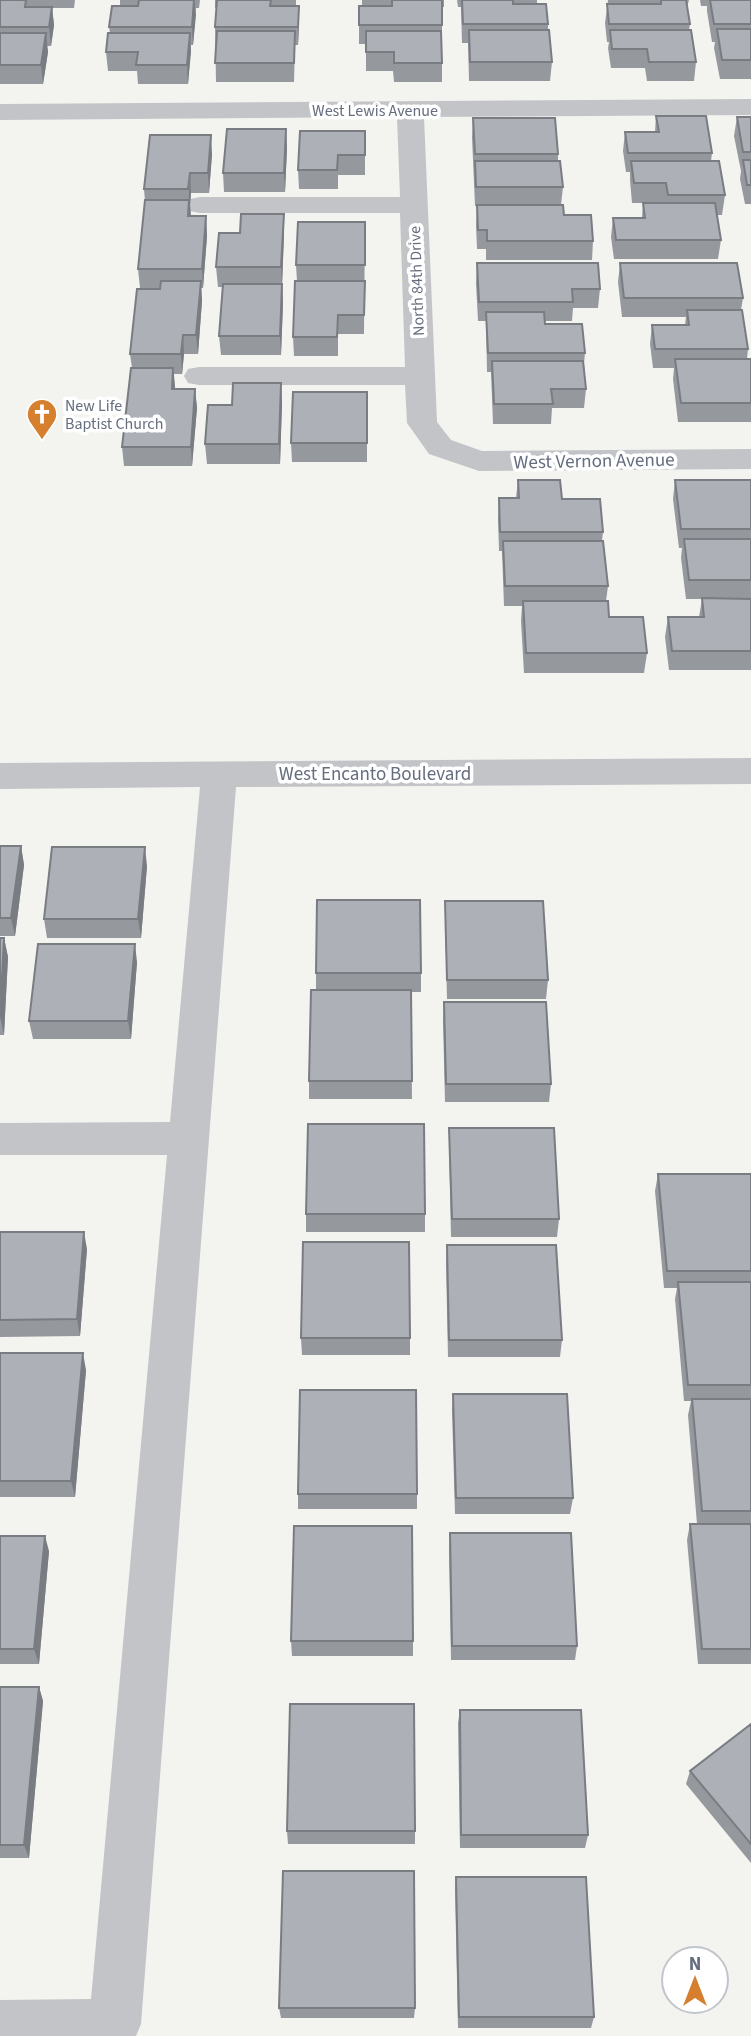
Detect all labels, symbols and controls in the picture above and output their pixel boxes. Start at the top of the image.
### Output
street label: West Lewis Avenue [312,100,438,122]
street label: North 84th Drive [404,226,430,336]
place label: New Life Baptist Church [65,395,163,435]
church icon: New Life Baptist Church [25,397,59,441]
street label: West Vernon Avenue [513,447,675,476]
street label: West Encanto Boulevard [279,761,471,788]
north arrow [660,1945,730,2015]
text: N [689,1951,701,1978]

